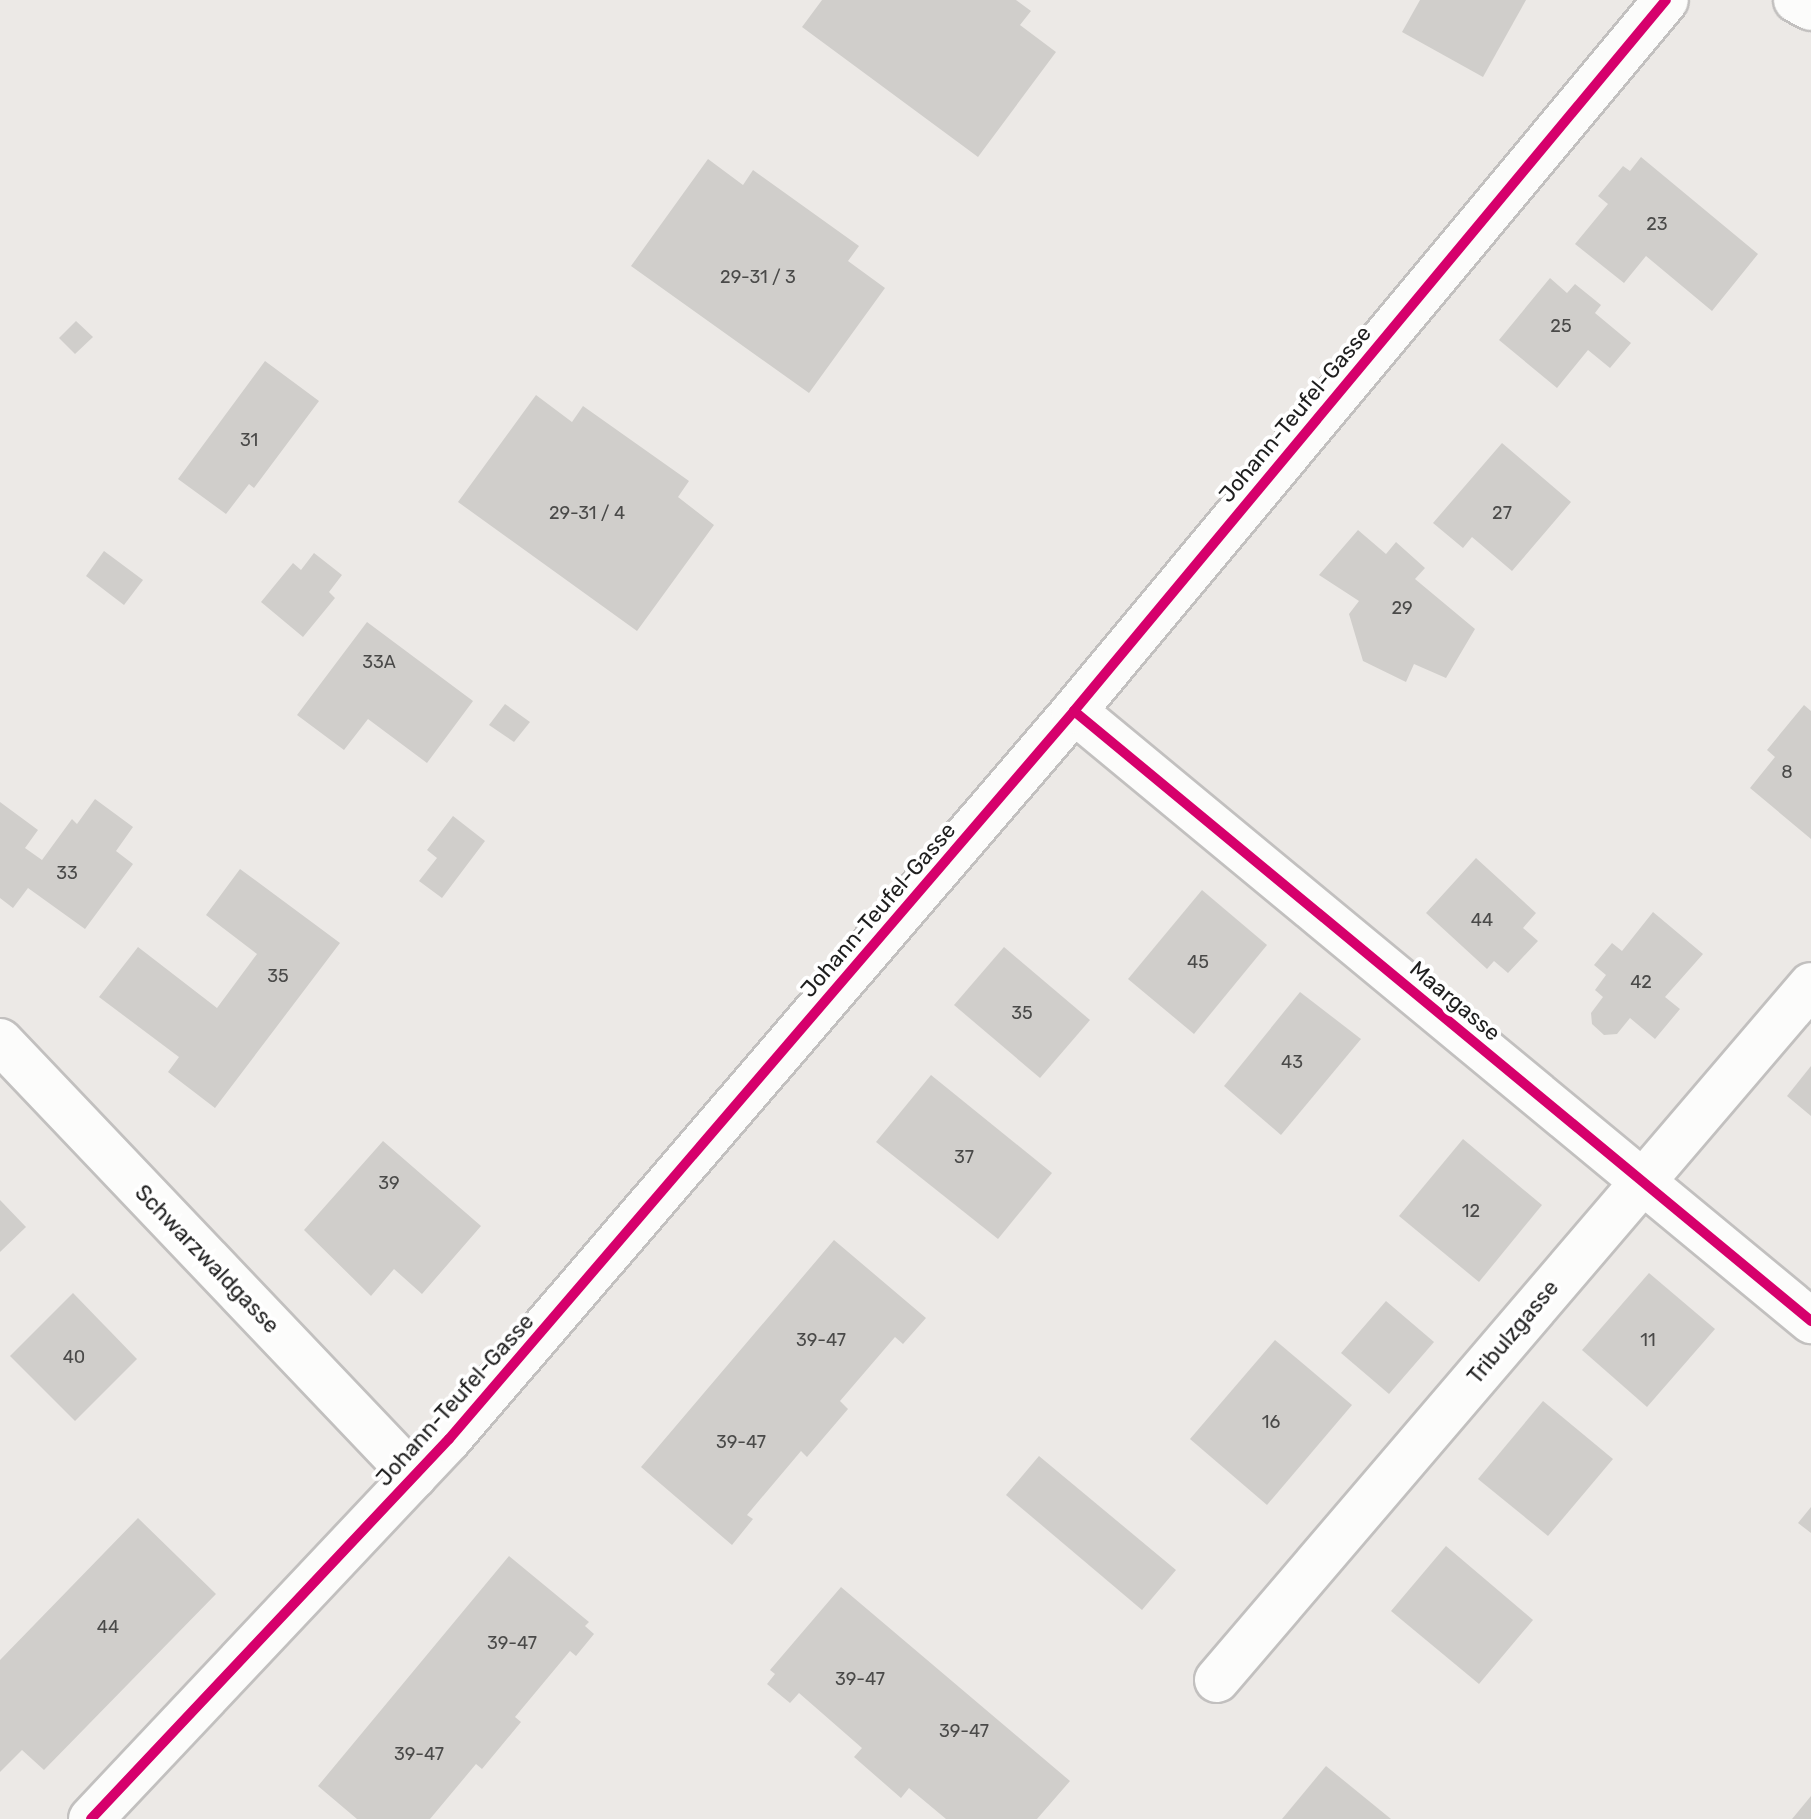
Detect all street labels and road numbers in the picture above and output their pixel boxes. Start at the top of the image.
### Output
street label: Johann-Teufel-Gasse [1213,320,1377,508]
street label: Johann-Teufel-Gasse [795,817,961,1003]
street label: Maargasse [1404,956,1506,1046]
street label: Schwarzwaldgasse [129,1179,285,1339]
street label: Tribulzgasse [1462,1275,1564,1389]
street label: Johann-Teufel-Gasse [371,1308,539,1492]

